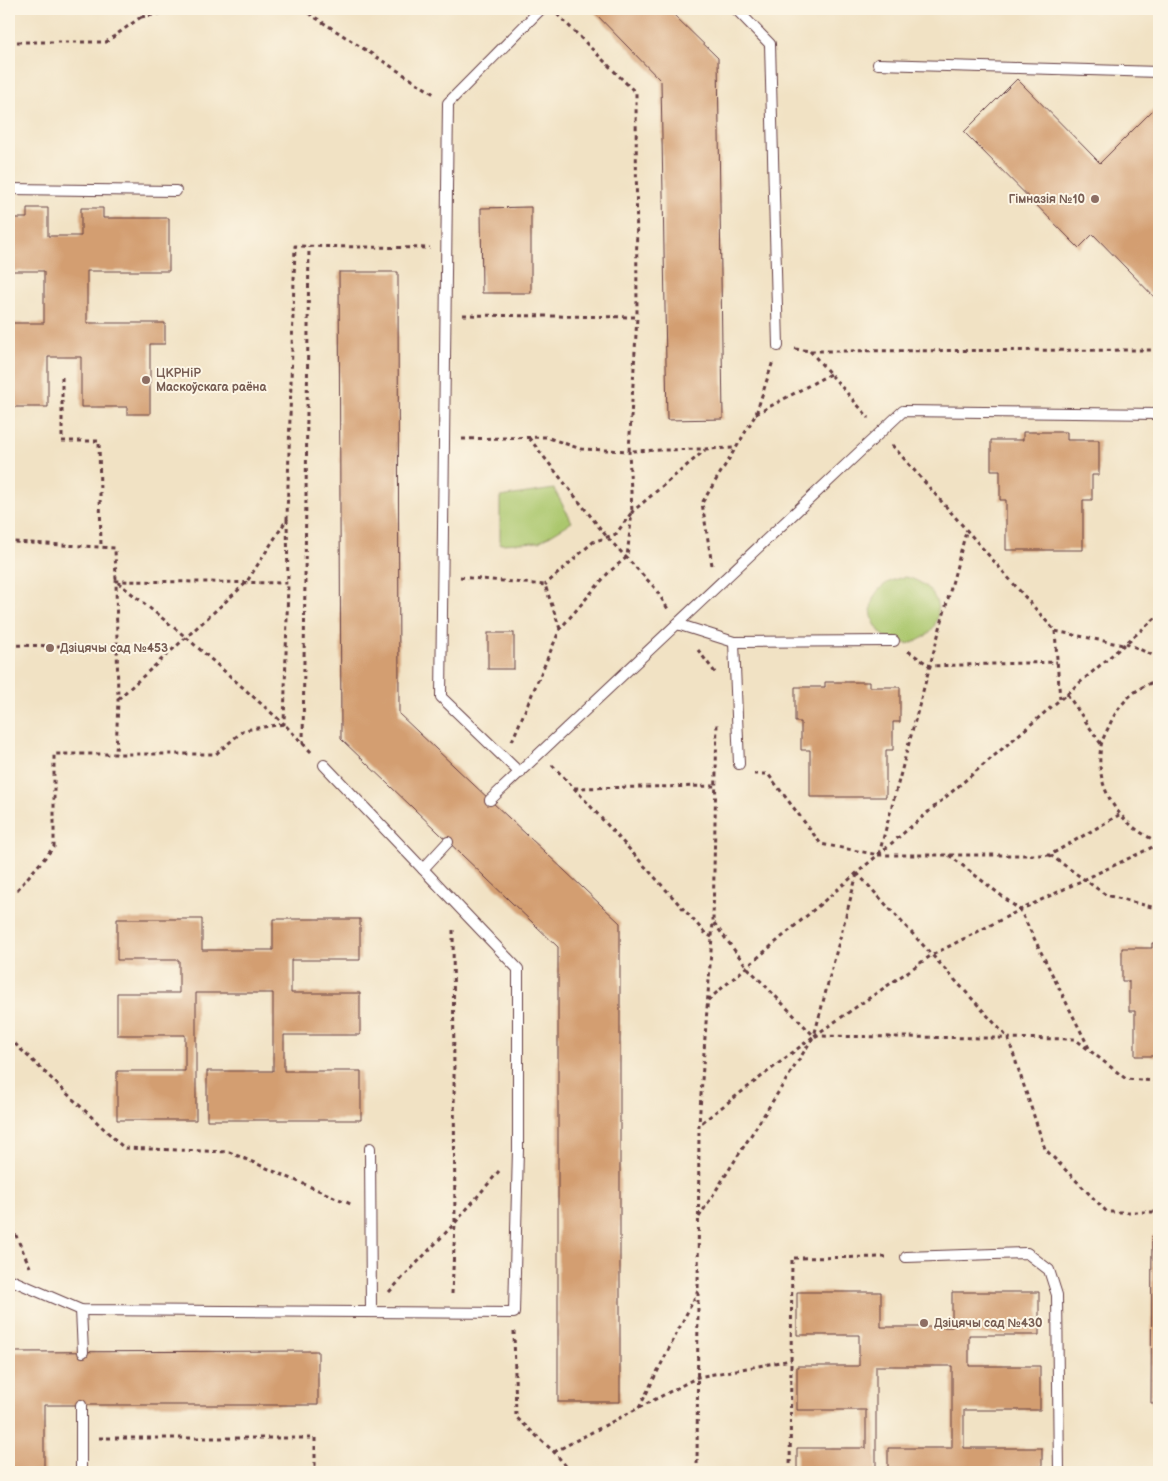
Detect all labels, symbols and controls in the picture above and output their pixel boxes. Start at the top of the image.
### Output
place label: Гімназія №10 [1008,192,1085,207]
marker: Гімназія №10 [1089,193,1101,205]
place label: ЦКРНіР Маскоўскага раёна [156,366,267,395]
marker: ЦКРНіР Маскоўскага раёна [140,374,152,386]
place label: Дзіцячы сад №453 [60,641,168,656]
marker: Дзіцячы сад №453 [44,642,56,654]
place label: Дзіцячы сад №430 [934,1316,1042,1331]
marker: Дзіцячы сад №430 [918,1317,930,1329]

